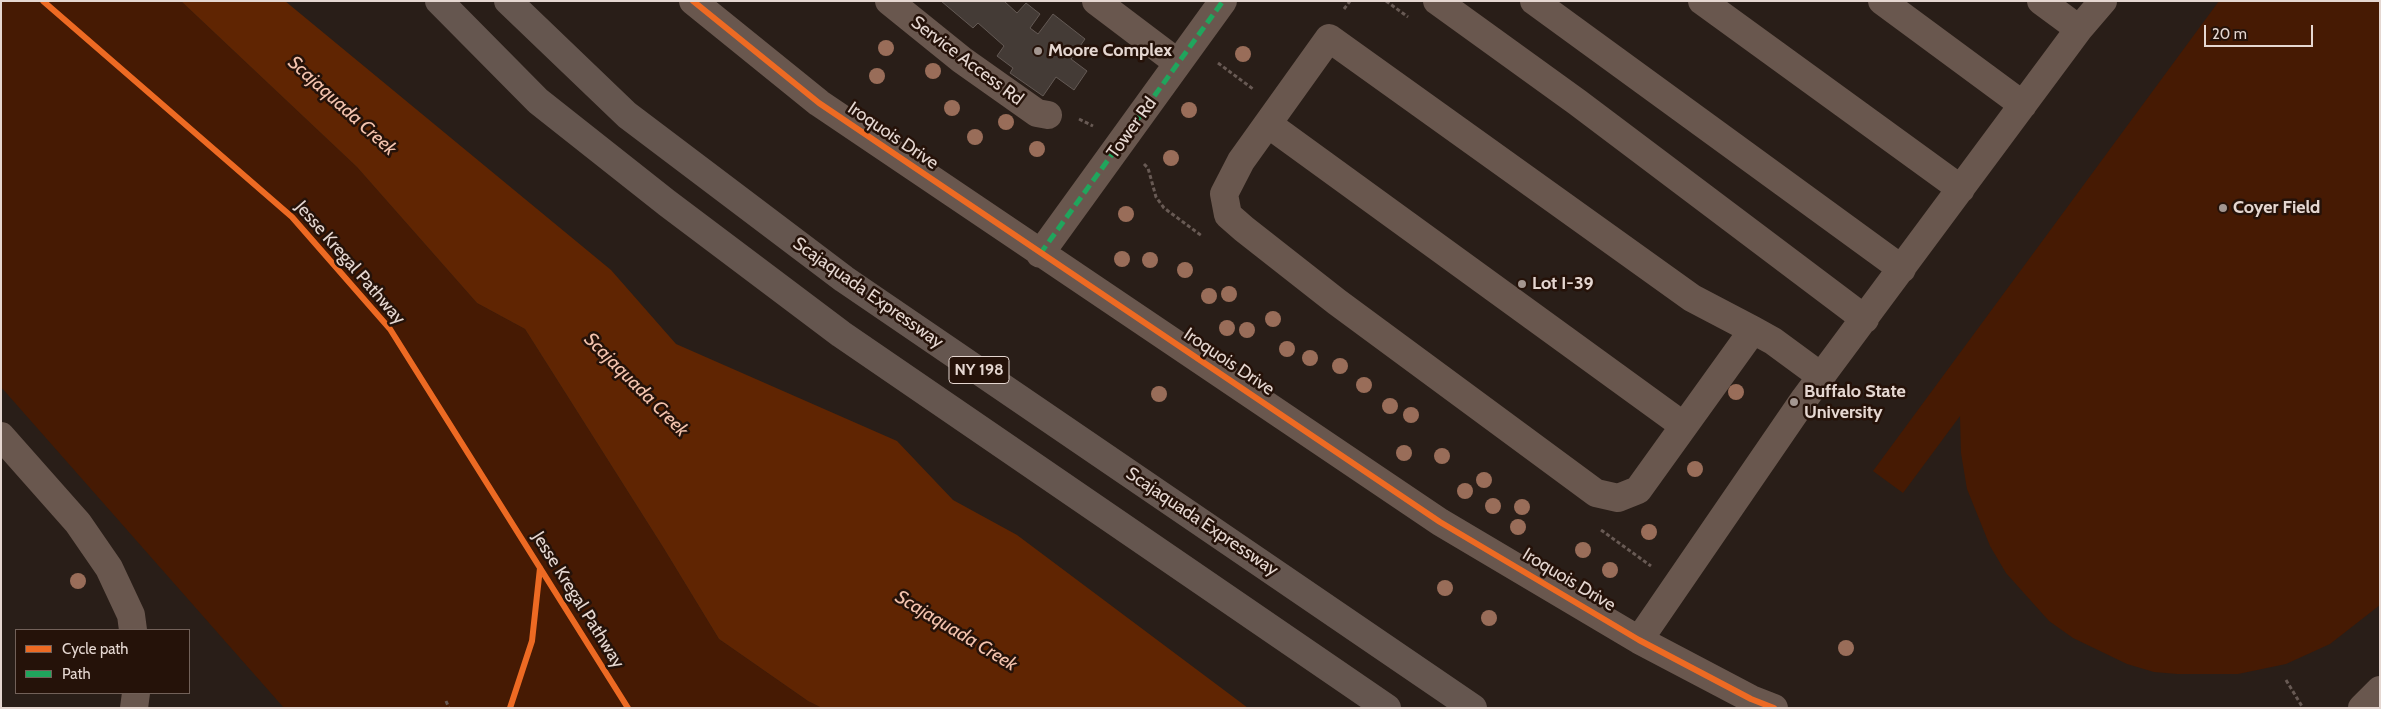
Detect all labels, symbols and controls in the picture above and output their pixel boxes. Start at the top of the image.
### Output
street label: Service Access Rd [907,12,1027,110]
scale bar [2206,15,2315,47]
text: 20 m [2212,25,2247,43]
place label: Moore Complex [1048,40,1172,62]
marker: Moore Complex [1032,45,1044,57]
water label: Scajaquada Creek [283,51,401,161]
street label: Tower Rd [1103,93,1161,163]
street label: Iroquois Drive [844,98,942,174]
street label: Jesse Kregal Pathway [290,197,410,329]
place label: Coyer Field [2233,197,2320,219]
marker: Coyer Field [2217,202,2229,214]
street label: Scajaquada Expressway [788,233,948,353]
place label: Lot I-39 [1532,273,1594,295]
marker: Lot I-39 [1516,278,1528,290]
street label: Iroquois Drive [1180,324,1278,400]
water label: Scajaquada Creek [579,328,693,442]
road number: NY 198 [949,356,1009,384]
place label: Buffalo State University [1804,381,1906,424]
marker: Buffalo State University [1788,396,1800,408]
street label: Scajaquada Expressway [1122,463,1282,581]
street label: Jesse Kregal Pathway [527,528,629,672]
street label: Iroquois Drive [1519,544,1619,616]
water label: Scajaquada Creek [891,586,1021,676]
legend [15,629,190,694]
text: Cycle path [62,640,128,658]
text: Path [62,665,91,683]

